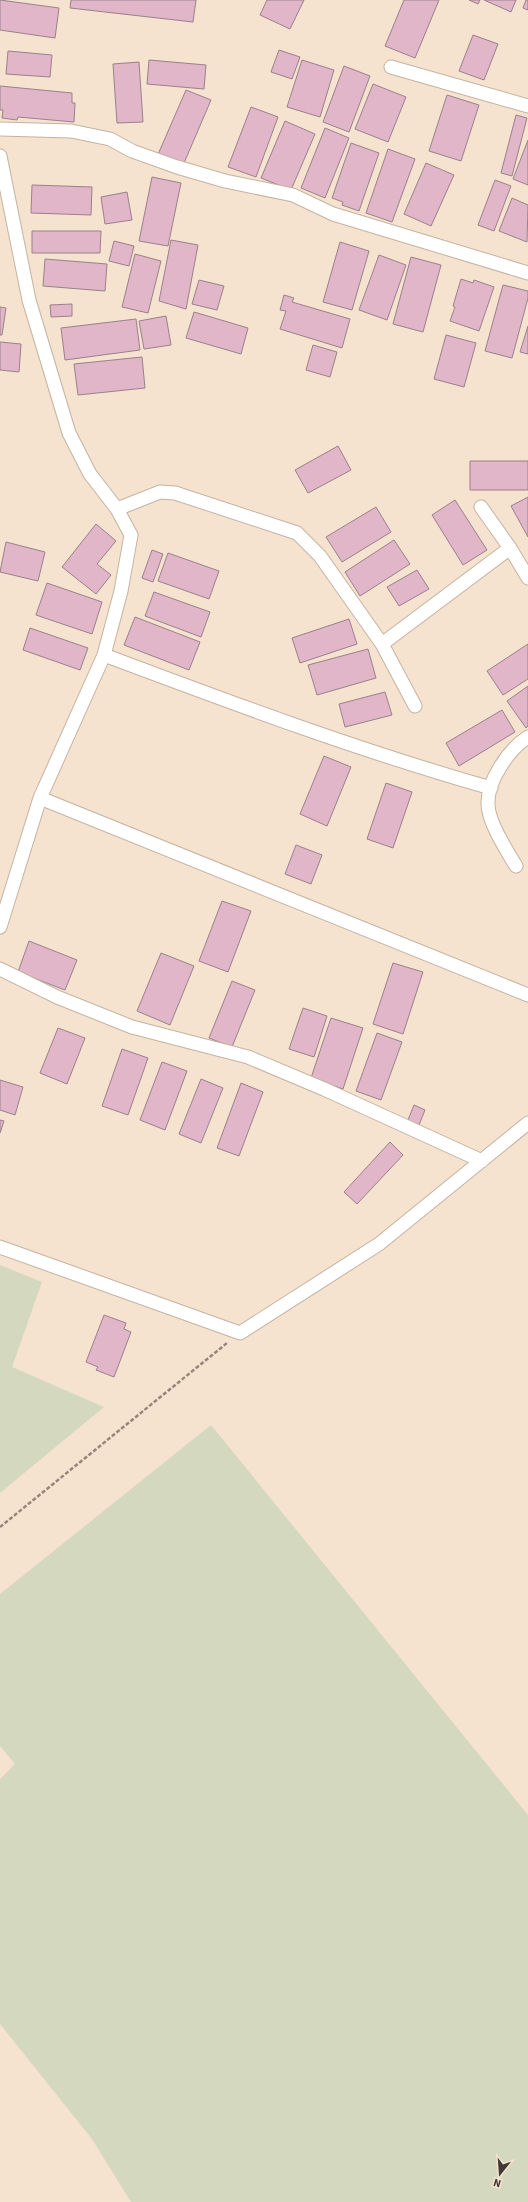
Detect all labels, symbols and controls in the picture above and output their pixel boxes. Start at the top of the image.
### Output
north arrow [480,2154,520,2194]
text: N [492,2175,503,2191]

